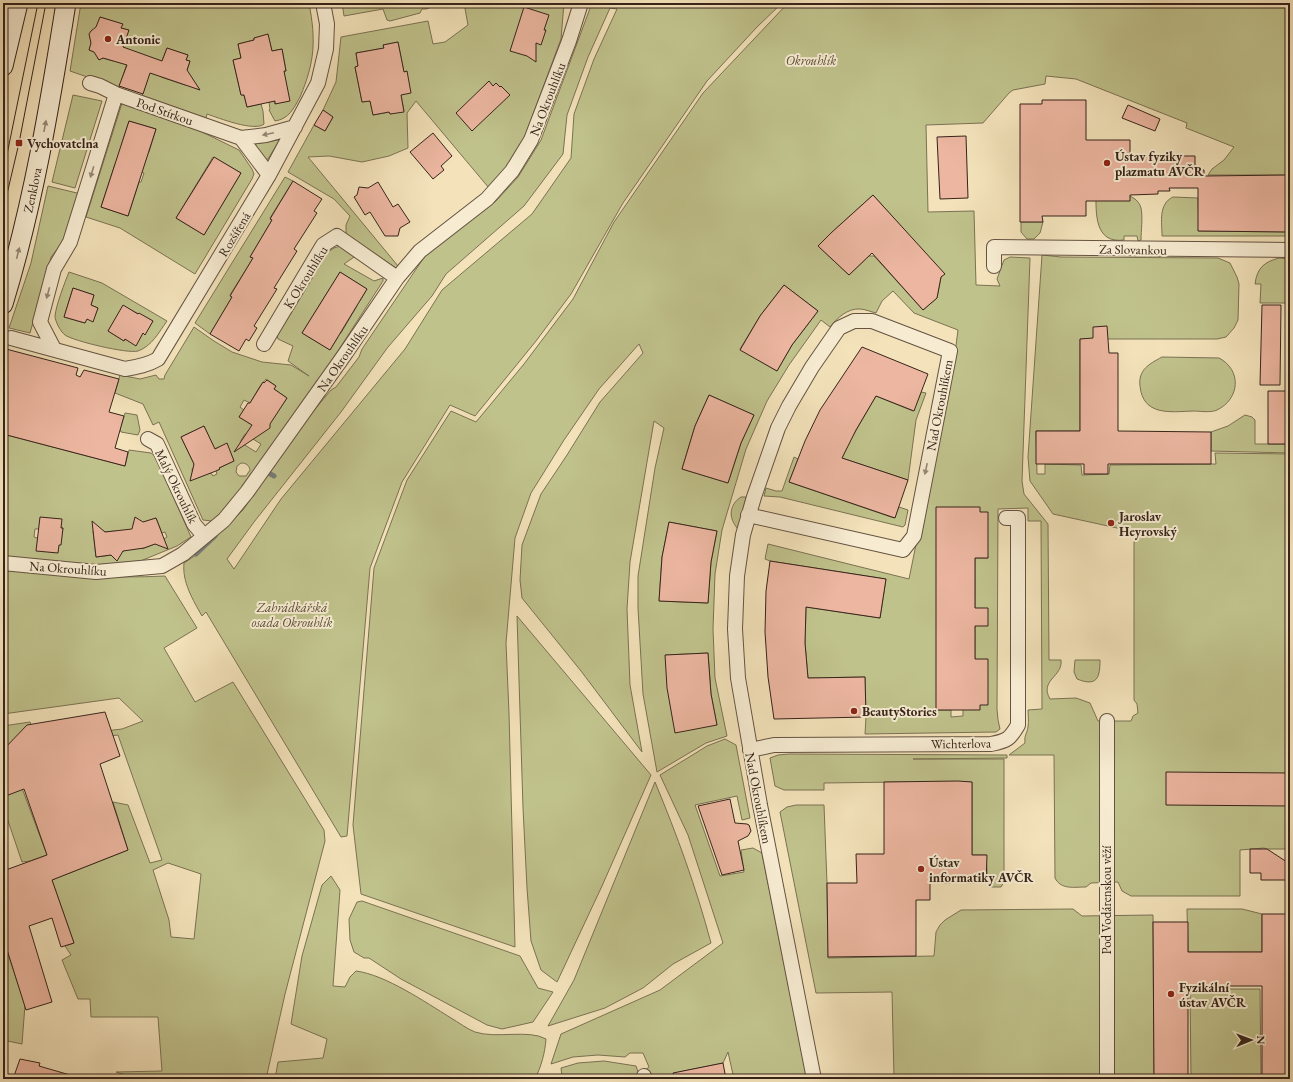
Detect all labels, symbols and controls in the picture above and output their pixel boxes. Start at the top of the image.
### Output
place label: Antonie [115,31,161,48]
marker: Antonie [103,34,113,44]
park label: Okrouhlík [786,52,836,69]
street label: Na Okrouhlíku [526,60,569,138]
street label: Pod Stírkou [134,94,196,129]
one-way arrow [42,120,48,132]
one-way arrow [262,131,275,137]
place label: Vychovatelna [27,135,99,152]
marker: Vychovatelna [14,138,24,148]
place label: Ústav fyziky plazmatu AVČR [1115,148,1204,180]
marker: Ústav fyziky plazmatu AVČR [1102,158,1112,168]
street label: Zenklova [19,165,46,214]
one-way arrow [89,166,95,178]
street label: Rozšířená [214,208,255,260]
street label: Za Slovankou [1099,240,1167,259]
street label: K Okrouhlíku [279,243,332,312]
one-way arrow [15,247,21,259]
one-way arrow [44,287,50,299]
street label: Na Okrouhlíku [313,321,372,395]
street label: Nad Okrouhlíkem [922,358,957,452]
street label: Malý Okrouhlík [151,446,202,527]
one-way arrow [923,463,929,475]
place label: Jaroslav Heyrovský [1117,508,1178,540]
marker: Jaroslav Heyrovský [1106,518,1116,528]
street label: Na Okrouhlíku [29,557,107,580]
park label: Zahrádkářská osada Okrouhlík [252,599,333,631]
place label: BeautyStories [862,703,937,720]
marker: BeautyStories [849,706,859,716]
street label: Wichterlova [931,734,992,753]
street label: Nad Okrouhlíkem [741,751,776,845]
street label: Pod Vodárenskou věží [1098,845,1115,954]
place label: Ústav informatiky AVČR [929,854,1033,886]
marker: Ústav informatiky AVČR [916,864,926,874]
place label: Fyzikální ústav AVČR [1179,979,1246,1011]
marker: Fyzikální ústav AVČR [1166,989,1176,999]
north arrow [1231,1020,1271,1060]
text: N [1254,1035,1268,1044]

